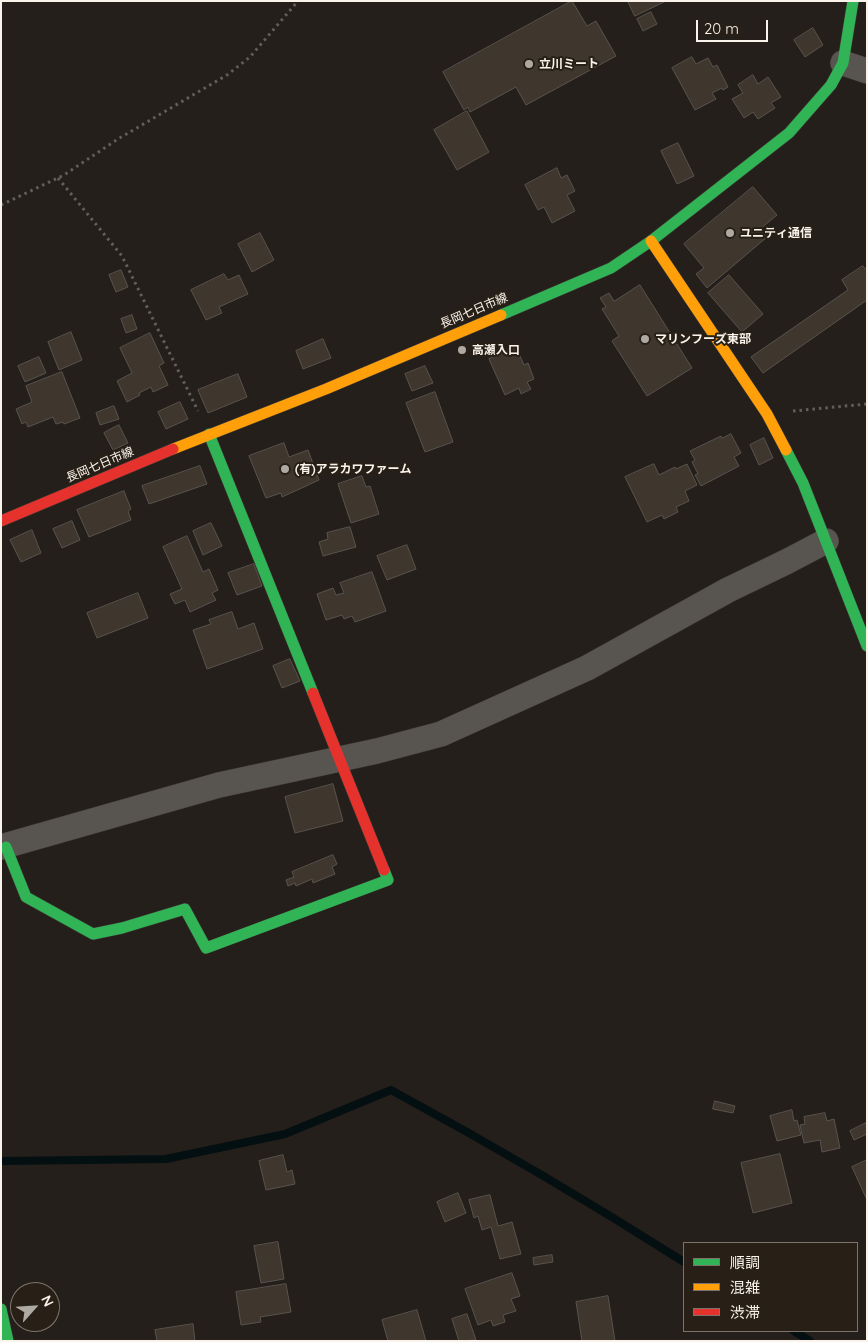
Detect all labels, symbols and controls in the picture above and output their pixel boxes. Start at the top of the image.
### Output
scale bar [698,10,770,42]
text: 20 m [704,19,739,38]
place label: 立川ミート [539,57,599,71]
marker: 立川ミート [523,58,535,70]
place label: ユニティ通信 [740,226,812,240]
marker: ユニティ通信 [724,227,736,239]
street label: 長岡七日市線 [438,290,510,332]
place label: マリンフーズ東部 [655,332,751,346]
marker: マリンフーズ東部 [639,333,651,345]
place label: 高瀬入口 [472,343,520,357]
marker: 高瀬入口 [456,344,468,356]
street label: 長岡七日市線 [64,444,136,486]
place label: (有)アラカワファーム [295,462,412,476]
marker: (有)アラカワファーム [279,463,291,475]
legend [683,1242,858,1332]
text: 順調 [730,1253,760,1272]
text: 混雑 [730,1278,760,1297]
north arrow [10,1282,60,1332]
text: N [37,1292,58,1309]
text: 渋滞 [730,1303,760,1322]

